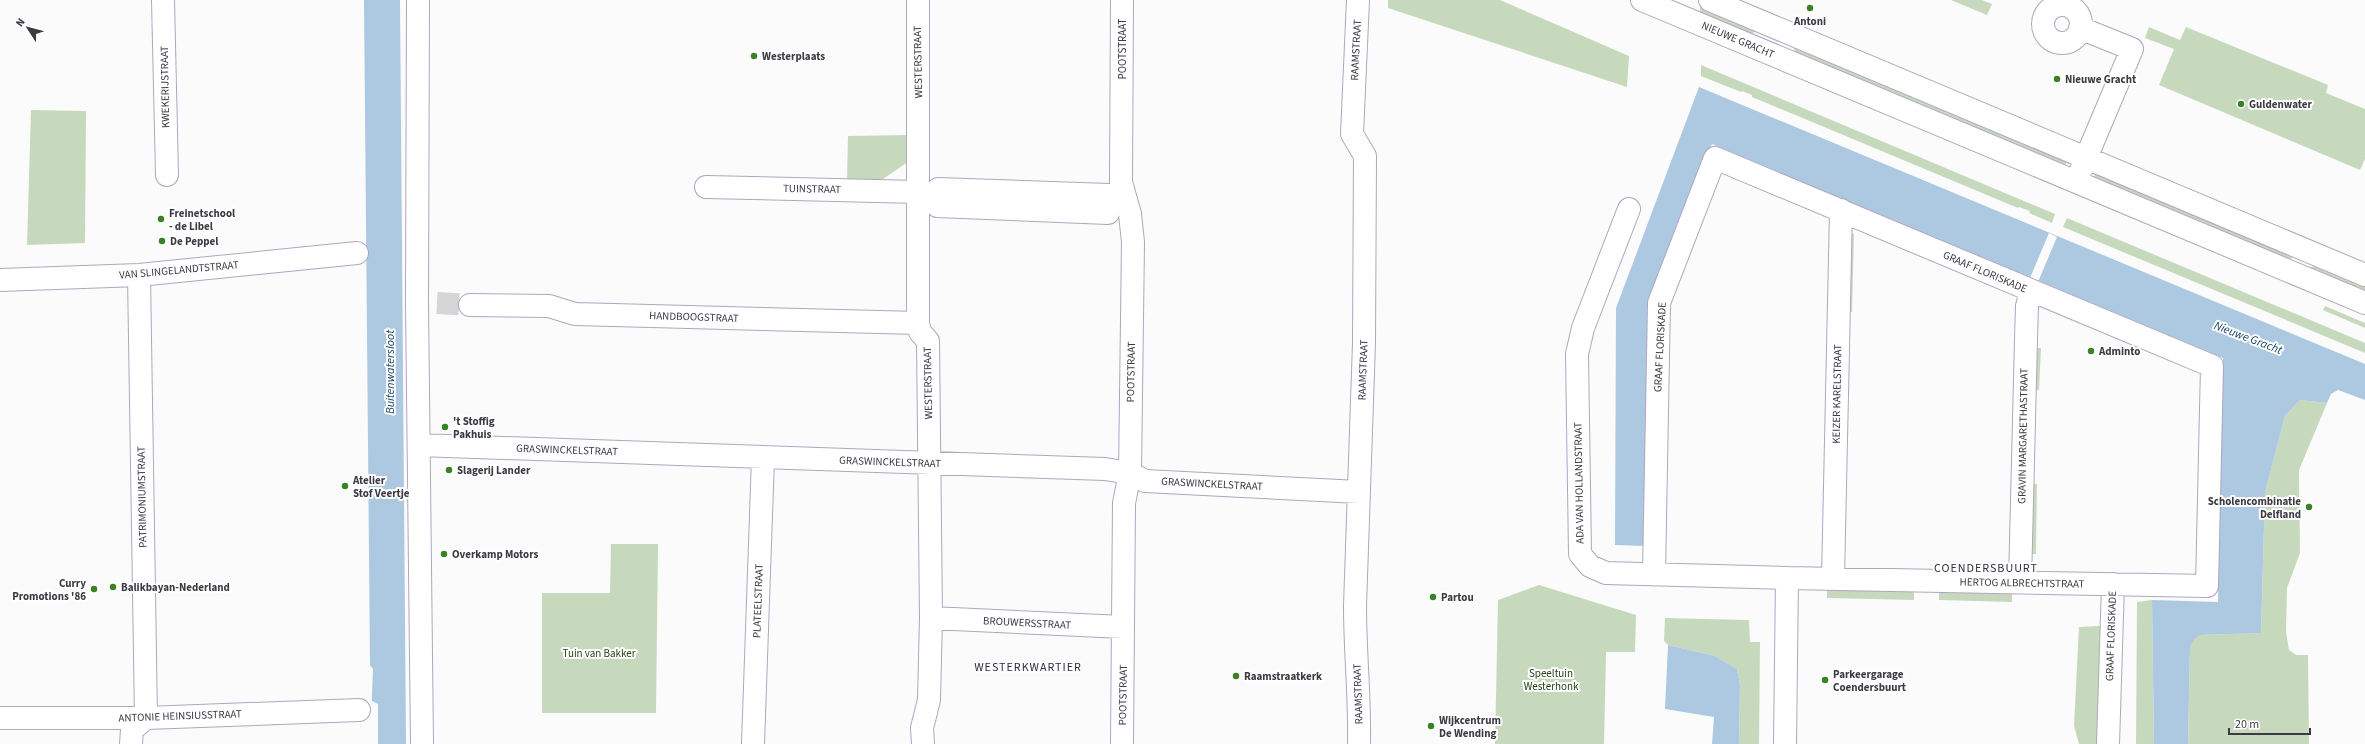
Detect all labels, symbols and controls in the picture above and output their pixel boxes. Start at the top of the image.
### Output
marker: Antoni [1805,3,1815,13]
north arrow [8,8,48,48]
place label: Antoni [1793,14,1826,29]
text: N [12,15,29,30]
street label: POOTSTRAAT [1115,18,1130,79]
street label: NIEUWE GRACHT [1699,18,1777,62]
street label: RAAMSTRAAT [1347,19,1365,81]
street label: WESTERSTRAAT [910,25,926,99]
street label: KWEKERIJSTRAAT [157,46,173,128]
place label: Westerplaats [762,49,825,64]
marker: Westerplaats [749,51,759,61]
place label: Nieuwe Gracht [2065,72,2137,87]
marker: Nieuwe Gracht [2052,74,2062,84]
place label: Guldenwater [2249,97,2312,112]
marker: Guldenwater [2236,99,2246,109]
street label: TUINSTRAAT [783,181,841,197]
place label: Freinetschool - de Libel [169,206,236,234]
marker: Freinetschool - de Libel [156,214,166,224]
place label: De Peppel [170,234,219,249]
marker: De Peppel [157,236,167,246]
street label: GRAAF FLORISKADE [1941,247,2030,297]
street label: VAN SLINGELANDTSTRAAT [119,257,240,283]
street label: GRAAF FLORISKADE [1650,301,1670,392]
street label: HANDBOOGSTRAAT [649,308,739,326]
water label: Nieuwe Gracht [2211,317,2286,359]
water label: Buitenwatersloot [382,329,399,414]
street label: RAAMSTRAAT [1354,339,1372,401]
street label: POOTSTRAAT [1123,341,1139,403]
street label: KEIZER KARELSTRAAT [1829,344,1845,444]
place label: Adminto [2098,344,2140,359]
street label: WESTERSTRAAT [920,346,936,420]
marker: Adminto [2086,346,2096,356]
street label: GRAVIN MARGARETHASTRAAT [2014,368,2032,504]
place label: 't Stoffig Pakhuis [453,414,495,442]
marker: 't Stoffig Pakhuis [440,422,450,432]
street label: ADA VAN HOLLANDSTRAAT [1570,422,1588,544]
street label: GRASWINCKELSTRAAT [516,441,618,459]
street label: PATRIMONIUMSTRAAT [134,446,150,548]
street label: GRASWINCKELSTRAAT [839,453,941,471]
place label: Slagerij Lander [457,463,531,478]
marker: Slagerij Lander [444,465,454,475]
place label: Atelier Stof Veertje [352,473,410,501]
street label: GRASWINCKELSTRAAT [1161,474,1263,494]
marker: Atelier Stof Veertje [340,481,350,491]
place label: Scholencombinatie Delfland [2208,494,2301,522]
marker: Scholencombinatie Delfland [2304,502,2314,512]
place label: Overkamp Motors [452,547,539,562]
marker: Overkamp Motors [439,549,449,559]
district label: COENDERSBUURT [1934,560,2038,577]
street label: PLATEELSTRAAT [749,563,767,638]
street label: HERTOG ALBRECHTSTRAAT [1960,574,2085,592]
place label: Curry Promotions '86 [12,576,86,604]
place label: Balikbayan-Nederland [121,580,230,595]
marker: Balikbayan-Nederland [108,582,118,592]
marker: Curry Promotions '86 [89,584,99,594]
place label: Partou [1441,590,1474,605]
street label: GRAAF FLORISKADE [2102,591,2120,681]
marker: Partou [1428,592,1438,602]
street label: BROUWERSSTRAAT [982,613,1072,633]
park label: Tuin van Bakker [563,646,636,661]
district label: WESTERKWARTIER [974,659,1082,676]
street label: RAAMSTRAAT [1349,663,1367,725]
street label: POOTSTRAAT [1115,664,1131,726]
park label: Speeltuin Westerhonk [1524,666,1579,694]
place label: Parkeergarage Coendersbuurt [1833,667,1907,695]
place label: Raamstraatkerk [1244,669,1322,684]
marker: Raamstraatkerk [1231,671,1241,681]
marker: Parkeergarage Coendersbuurt [1820,675,1830,685]
street label: ANTONIE HEINSIUSSTRAAT [118,706,242,726]
scale bar [2229,710,2310,736]
place label: Wijkcentrum De Wending [1439,713,1501,741]
text: 20 m [2235,716,2259,733]
marker: Wijkcentrum De Wending [1426,721,1436,731]

